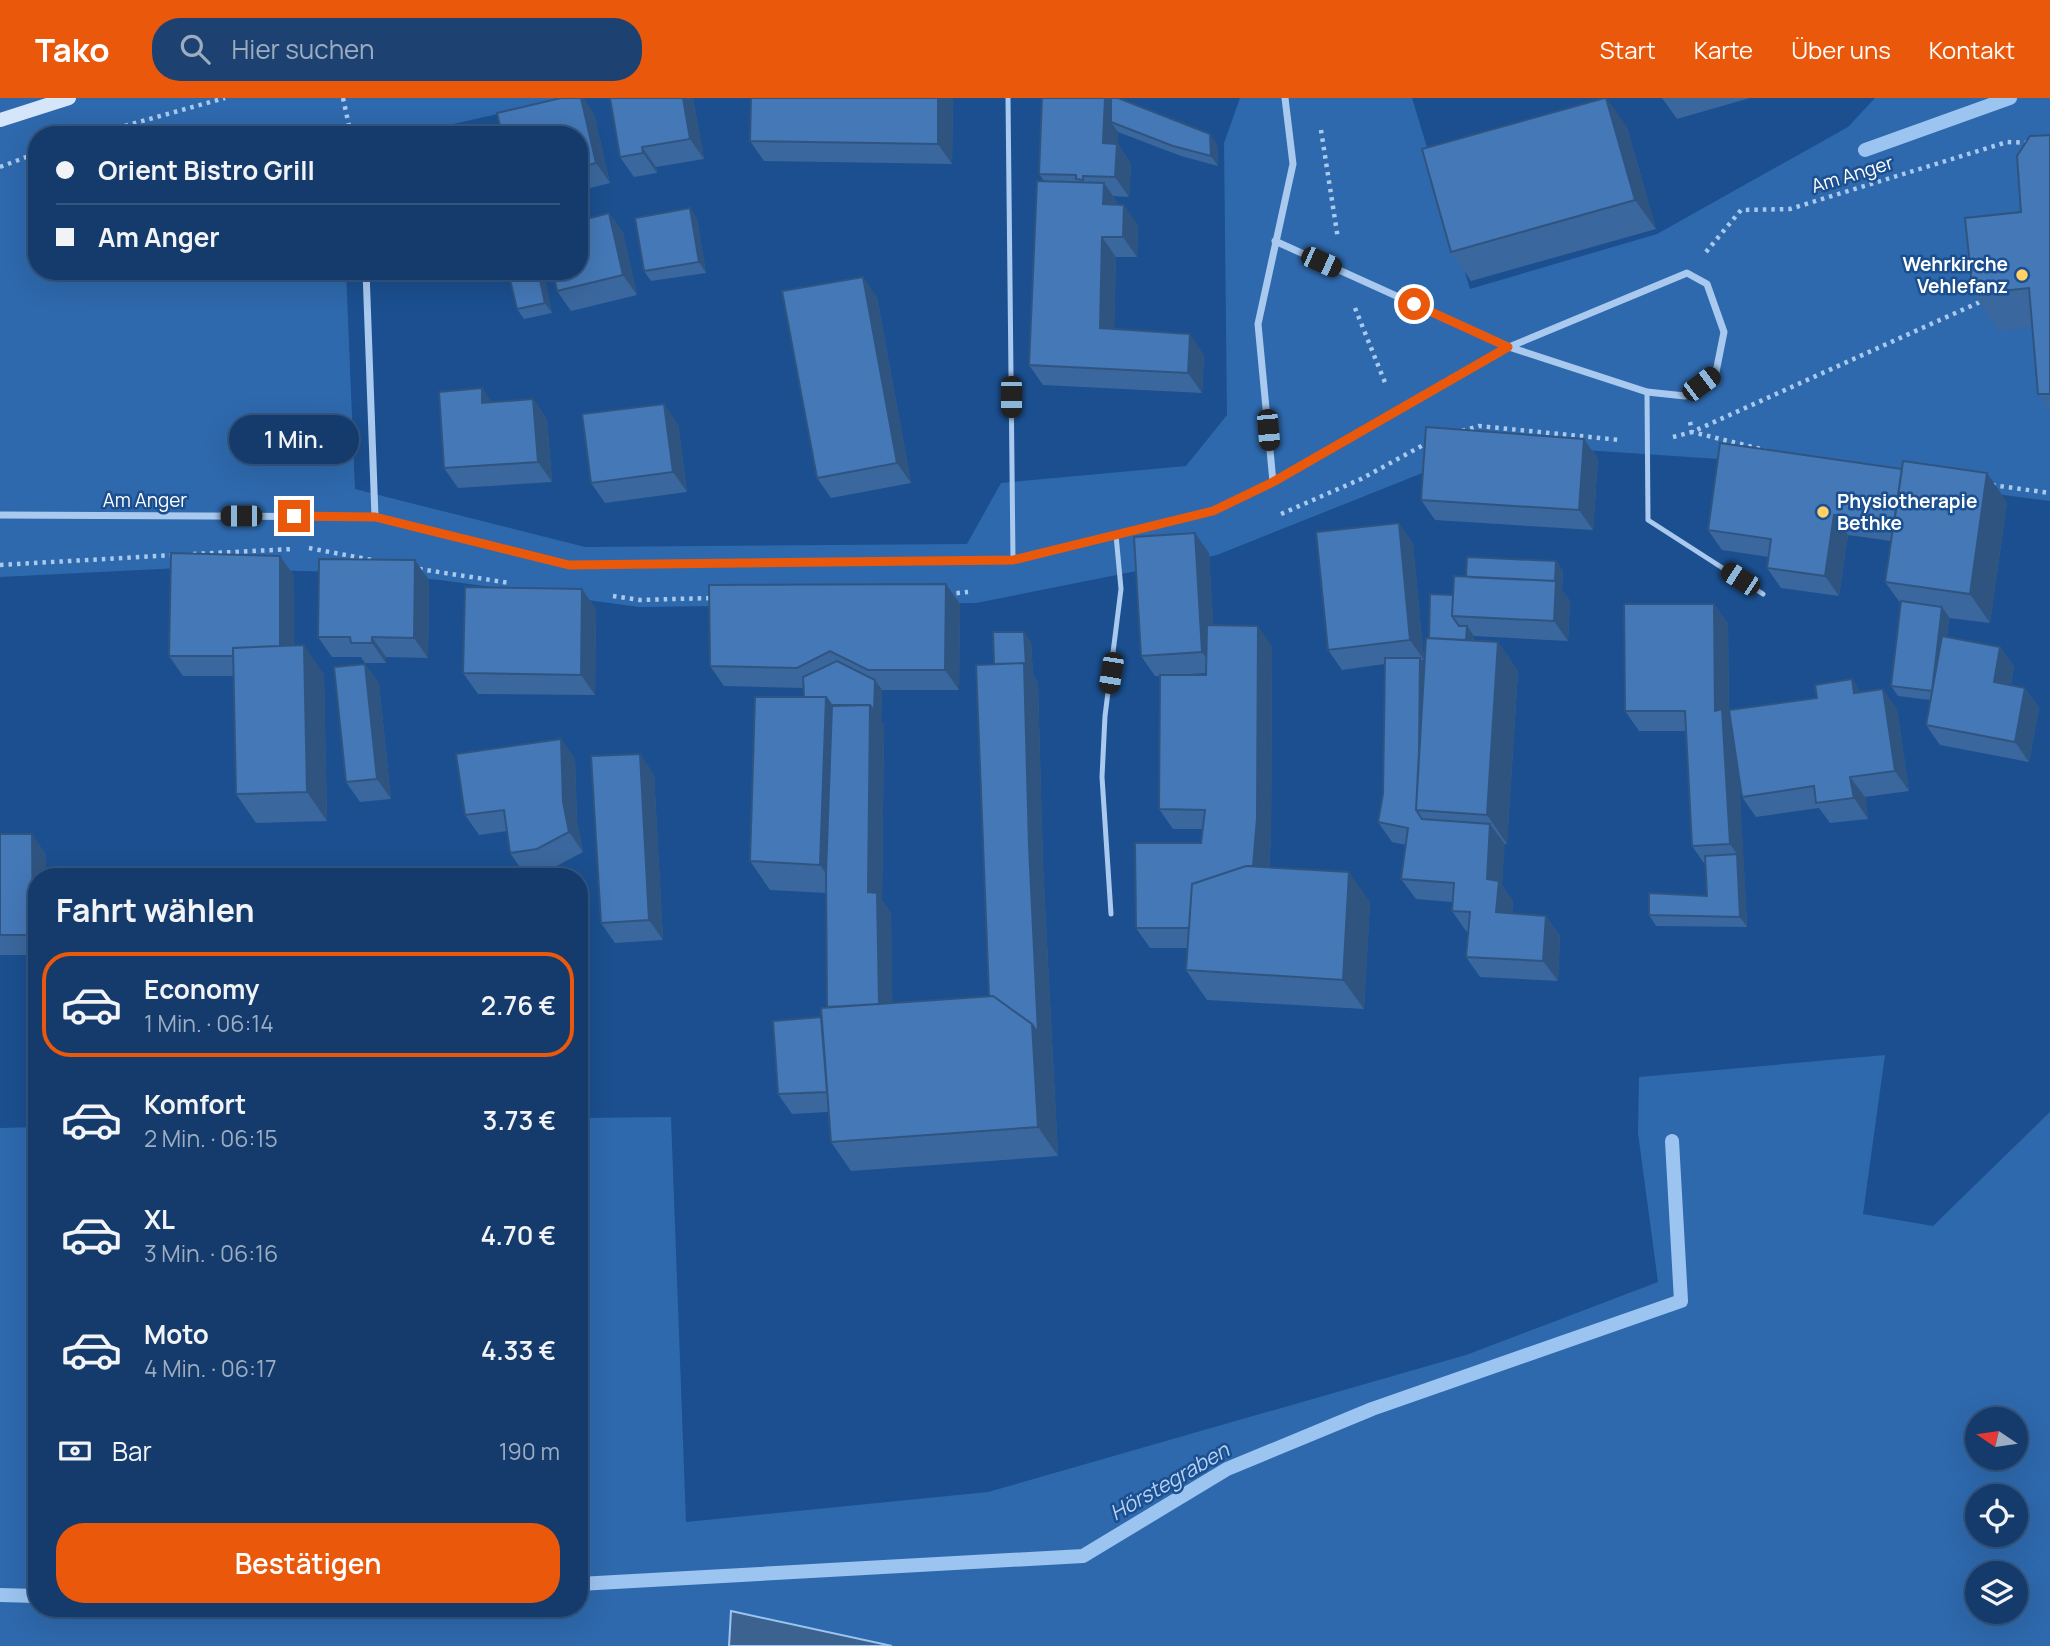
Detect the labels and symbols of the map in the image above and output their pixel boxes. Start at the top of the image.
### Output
street label: Am Anger [1808,149,1896,199]
car [1298,244,1345,280]
place label: Wehrkirche Vehlefanz [1903,251,2008,299]
marker: Wehrkirche Vehlefanz [2014,267,2030,283]
route start [1398,288,1430,320]
car [1678,363,1725,405]
car [1001,376,1022,418]
car [1256,408,1281,452]
callout: 1 Min. [229,414,359,464]
street label: Am Anger [103,487,187,513]
place label: Physiotherapie Bethke [1837,488,1977,536]
route end [278,500,310,532]
marker: Physiotherapie Bethke [1815,504,1831,520]
car [221,506,263,527]
car [1717,559,1764,599]
car [1098,651,1125,695]
north arrow [1965,1407,2028,1470]
water label: Hörstegraben [1104,1435,1235,1526]

